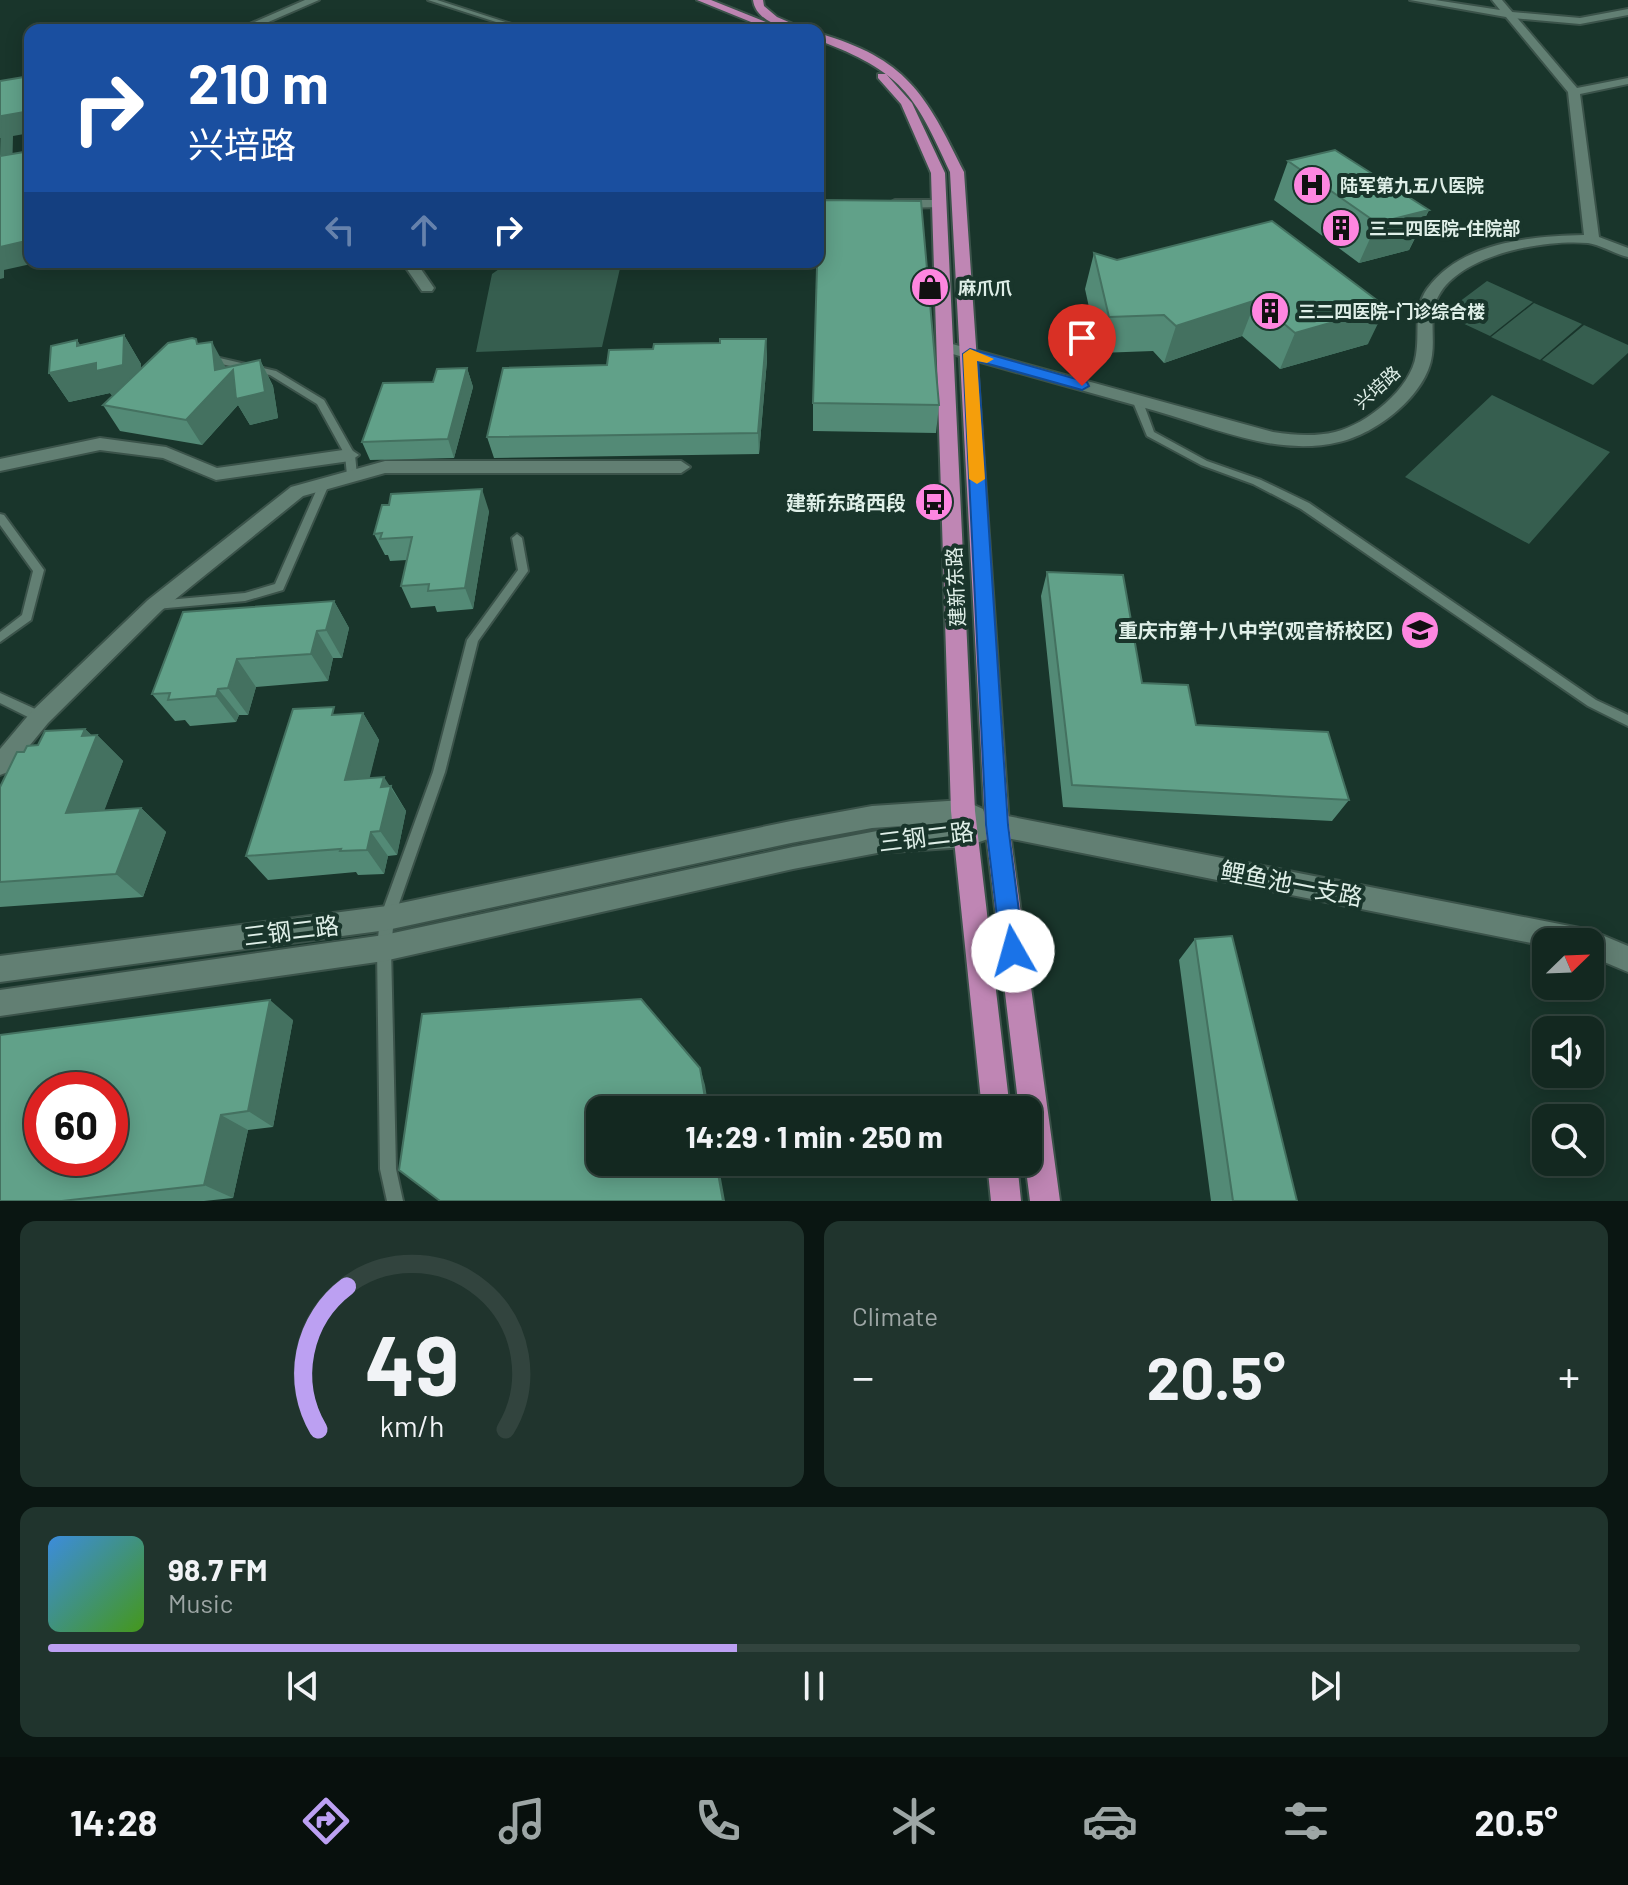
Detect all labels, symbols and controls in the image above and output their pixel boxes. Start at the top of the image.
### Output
text: 210 m [188,48,329,115]
icon: right [56,56,160,160]
text: 兴培路 [188,122,296,165]
hospital icon: 陆军第九五八医院 [1291,164,1333,206]
place label: 陆军第九五八医院 [1340,174,1484,196]
building icon: 三二四医院-住院部 [1320,207,1362,249]
icon: left [318,208,362,252]
icon: ahead [402,208,446,252]
icon: right [486,208,530,252]
place label: 三二四医院-住院部 [1369,217,1520,239]
shop icon: 麻爪爪 [909,266,951,308]
place label: 麻爪爪 [958,276,1012,298]
building icon: 三二四医院-门诊综合楼 [1249,290,1291,332]
place label: 三二四医院-门诊综合楼 [1298,300,1485,322]
pin [1048,304,1116,386]
icon: arrive [1060,316,1104,360]
street label: 兴培路 [1350,361,1404,413]
bus stop icon: 建新东路西段 [913,481,955,523]
place label: 建新东路西段 [786,490,906,514]
street label: 建新东路 [941,546,969,628]
school or university icon: 重庆市第十八中学(观音桥校区) [1399,609,1441,651]
place label: 重庆市第十八中学(观音桥校区) [1118,618,1392,642]
street label: 三钢二路 [877,816,975,856]
street label: 鲤鱼池一支路 [1219,855,1365,911]
position arrow [971,909,1055,993]
street label: 三钢二路 [242,910,340,950]
north arrow [1532,928,1604,1000]
map controls [1532,928,1604,1176]
button: sound [1532,1016,1604,1088]
speed limit sign: 60 [24,1072,128,1176]
button: search [1532,1104,1604,1176]
text: 14:29 · 1 min · 250 m [685,1118,943,1154]
text: Climate [852,1300,938,1331]
text: 49 [365,1313,459,1413]
text: 20.5° [1147,1340,1285,1412]
text: − [852,1349,874,1402]
text: + [1558,1349,1580,1402]
text: km/h [380,1408,444,1443]
text: 98.7 FM [168,1551,267,1587]
text: Music [168,1587,233,1618]
icon: previous [281,1664,325,1708]
icon: pause [792,1664,836,1708]
icon: next [1303,1664,1347,1708]
icon: directions [298,1793,354,1849]
icon: music [494,1793,550,1849]
icon: phone [690,1793,746,1849]
icon: climate [886,1793,942,1849]
icon: car [1082,1793,1138,1849]
icon: filters [1278,1793,1334,1849]
text: 14:28 [70,1800,157,1843]
text: 20.5° [1475,1800,1558,1843]

